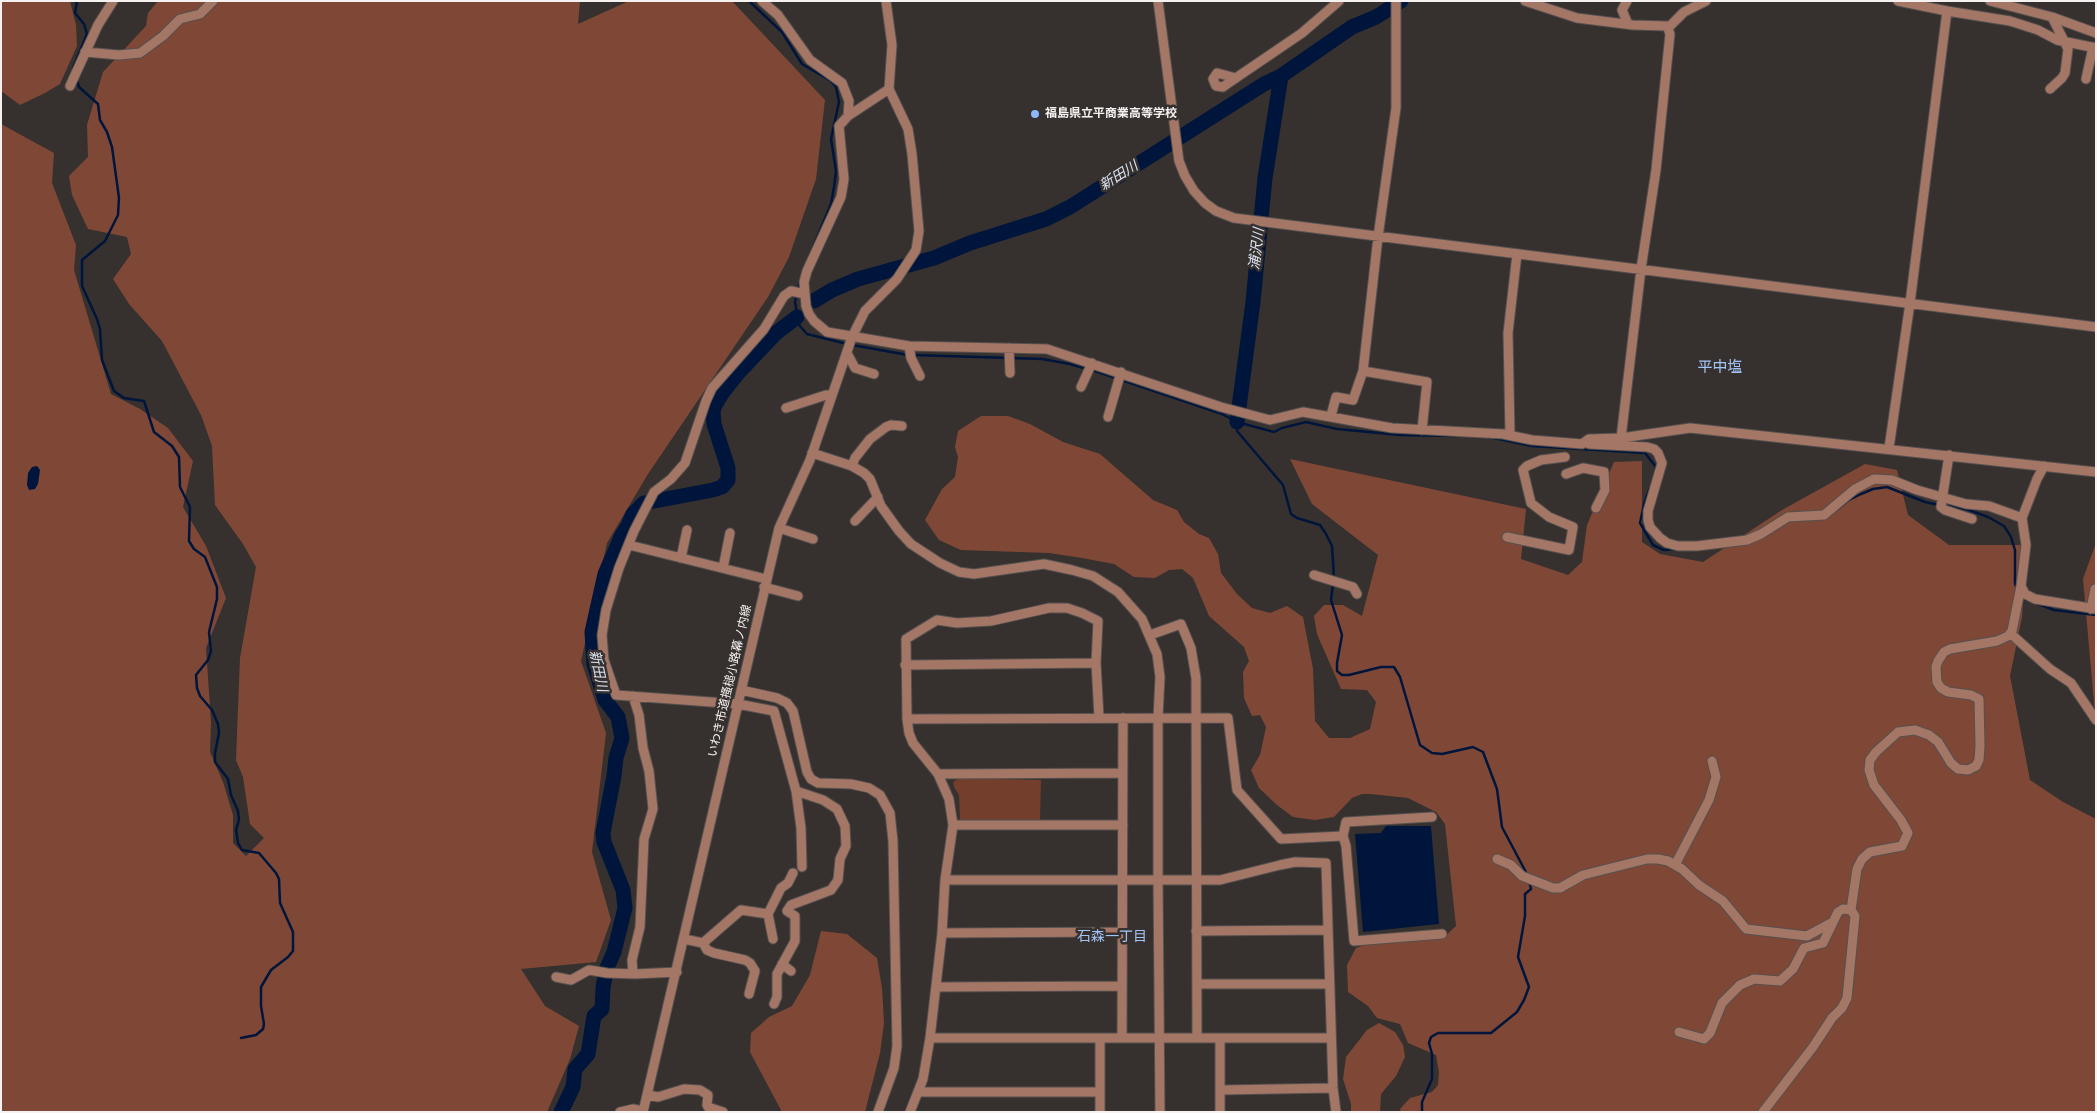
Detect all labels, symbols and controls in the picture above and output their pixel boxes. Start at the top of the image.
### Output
place label: 福島県立平商業高等学校 [1045,107,1177,121]
marker: 福島県立平商業高等学校 [1029,108,1041,120]
water label: 新田川 [1097,158,1141,194]
water label: 浦沢川 [1246,227,1268,271]
district label: 平中塩 [1698,359,1742,377]
street label: いわき市道搔槌小路幕ノ内線 [705,603,755,759]
water label: 新田川 [585,649,611,693]
district label: 石森一丁目 [1077,929,1147,945]

